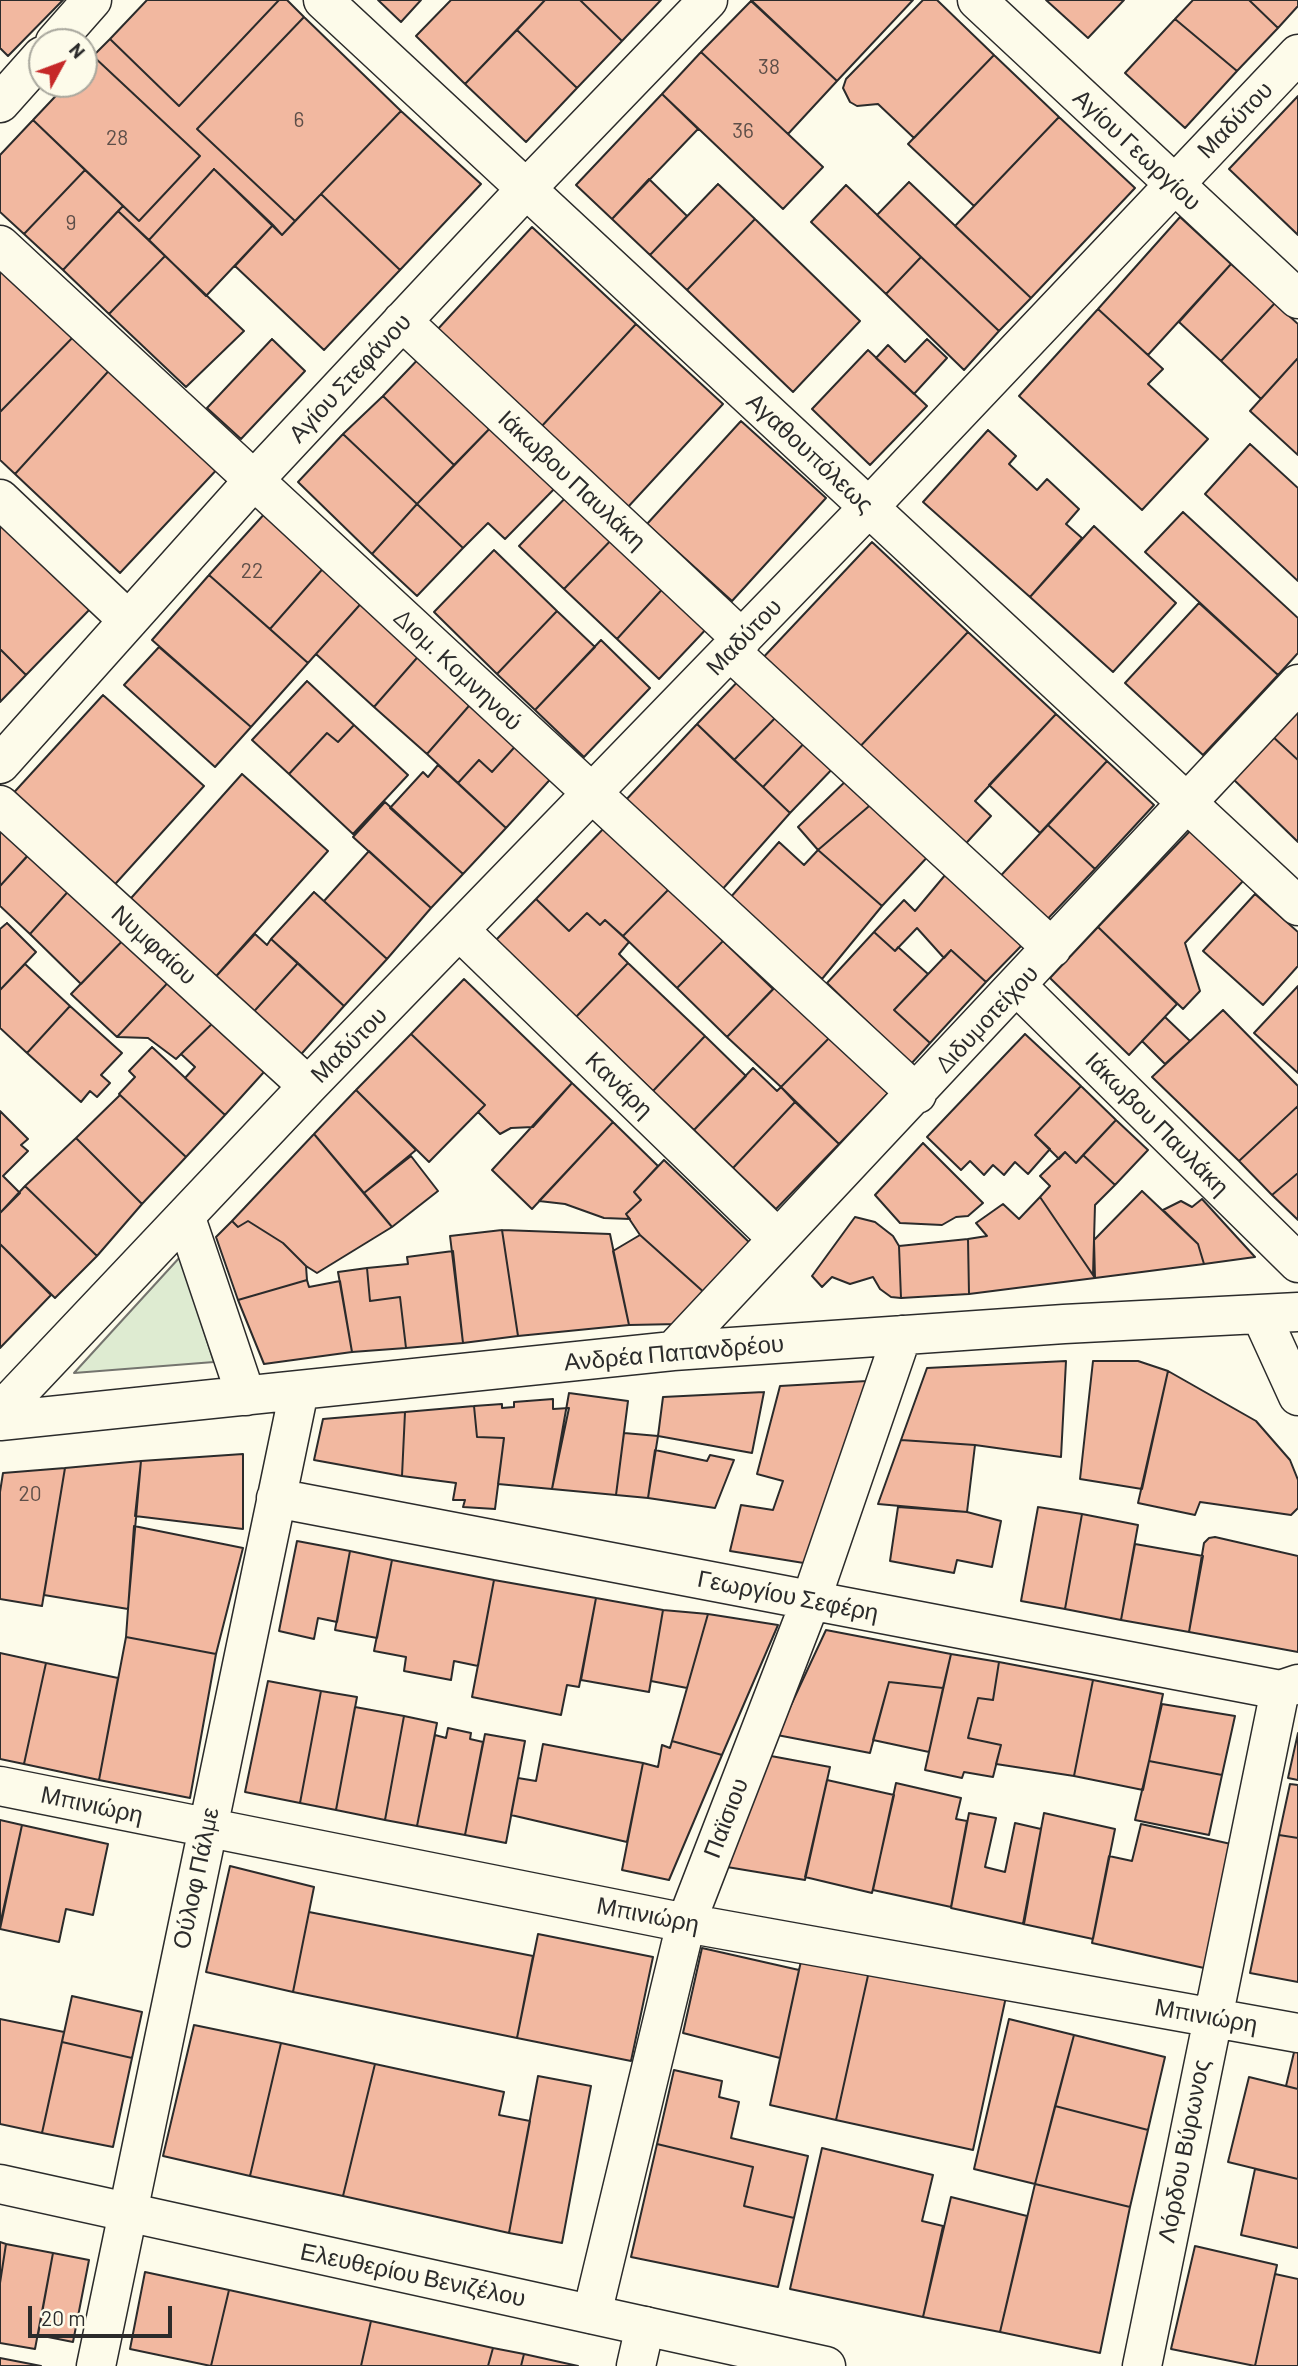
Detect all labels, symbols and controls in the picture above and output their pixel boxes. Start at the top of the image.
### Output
north arrow [28,28,98,98]
text: N [65,38,91,63]
house number: 38 [758,54,780,80]
street label: Μαδύτου [1191,75,1279,165]
street label: Αγίου Γεωργίου [1067,83,1207,217]
house number: 6 [294,107,304,133]
house number: 36 [732,118,754,144]
house number: 28 [106,125,128,151]
house number: 9 [66,210,76,236]
street label: Αγίου Στεφάνου [283,307,417,449]
street label: Αγαθουπόλεως [741,387,879,519]
street label: Ιάκωβου Παυλάκη [492,404,652,556]
house number: 22 [241,558,263,584]
street label: Μαδύτου [700,592,788,682]
street label: Διομ. Κομνηνού [388,603,528,737]
street label: Νυμφαίου [105,899,203,991]
street label: Διδυμοτείχου [930,959,1044,1079]
street label: Μαδύτου [305,1001,393,1089]
street label: Κανάρη [579,1046,659,1124]
street label: Ιάκωβου Παυλάκη [1079,1046,1235,1202]
street label: Ανδρέα Παπανδρέου [563,1329,785,1377]
house number: 20 [18,1481,42,1507]
street label: Γεωργίου Σεφέρη [695,1564,881,1628]
street label: Παϊσιου [698,1774,754,1862]
street label: Μπινιώρη [38,1780,146,1830]
street label: Ούλοφ Πάλμε [167,1805,225,1951]
street label: Μπινιώρη [594,1891,702,1939]
street label: Μπινιώρη [1152,1993,1260,2039]
street label: Λόρδου Βύρωνος [1152,2057,1216,2245]
street label: Ελευθερίου Βενιζέλου [298,2237,528,2313]
scale bar [32,2292,175,2336]
text: 20 m [41,2305,86,2330]

